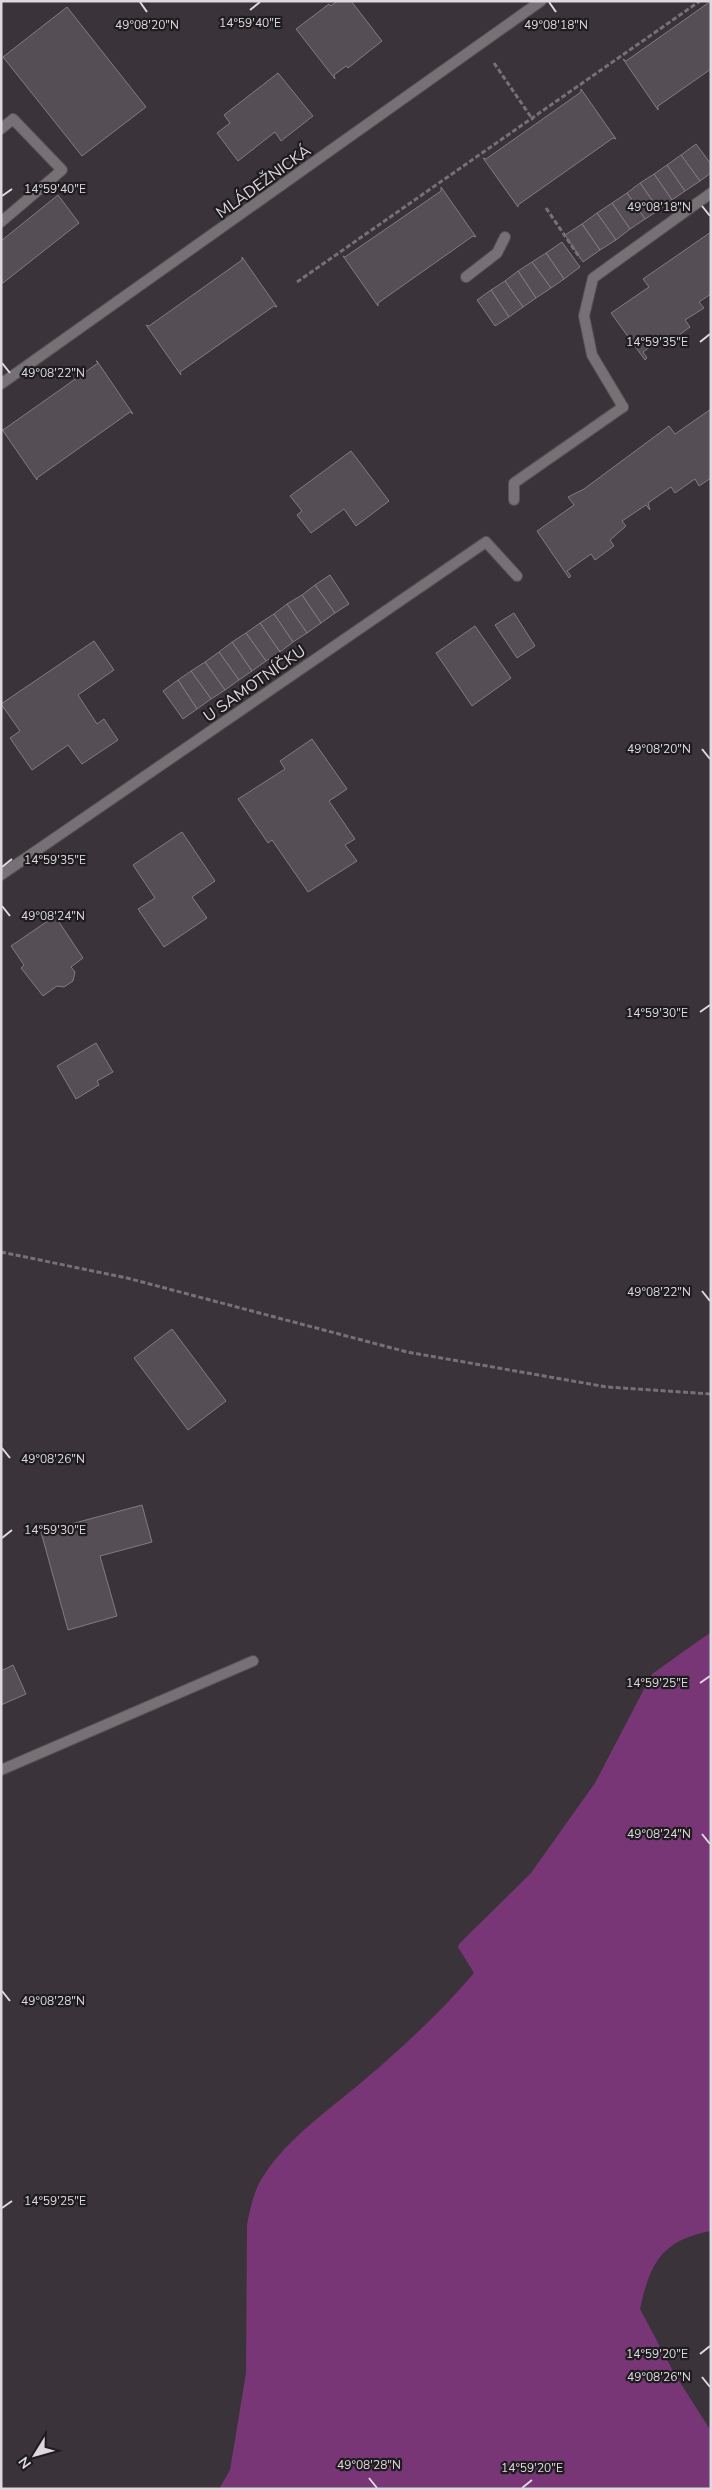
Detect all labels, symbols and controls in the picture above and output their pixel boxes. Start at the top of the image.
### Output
text: 14°59'40"E [219,15,281,31]
text: 49°08'20"N [115,17,179,33]
text: 49°08'18"N [524,17,588,33]
street label: MLÁDEŽNICKÁ [212,140,316,224]
text: 14°59'40"E [24,181,86,197]
text: 49°08'18"N [627,199,691,215]
text: 14°59'35"E [626,334,688,350]
text: 49°08'22"N [21,365,85,381]
street label: U SAMOTNÍČKU [199,640,310,727]
text: 49°08'20"N [627,741,691,757]
text: 14°59'35"E [24,852,86,868]
text: 49°08'24"N [21,908,85,924]
text: 14°59'30"E [626,1005,688,1021]
text: 49°08'22"N [627,1284,691,1300]
text: 49°08'26"N [21,1451,85,1467]
text: 14°59'30"E [24,1522,86,1538]
text: 14°59'25"E [626,1675,688,1691]
text: 49°08'24"N [627,1826,691,1842]
text: 49°08'28"N [21,1993,85,2009]
text: 14°59'25"E [24,2193,86,2209]
text: 14°59'20"E [626,2346,688,2362]
text: 49°08'26"N [627,2369,691,2385]
north arrow [10,2430,60,2480]
text: N [14,2453,36,2472]
text: 49°08'28"N [337,2457,401,2473]
text: 14°59'20"E [501,2460,563,2476]

